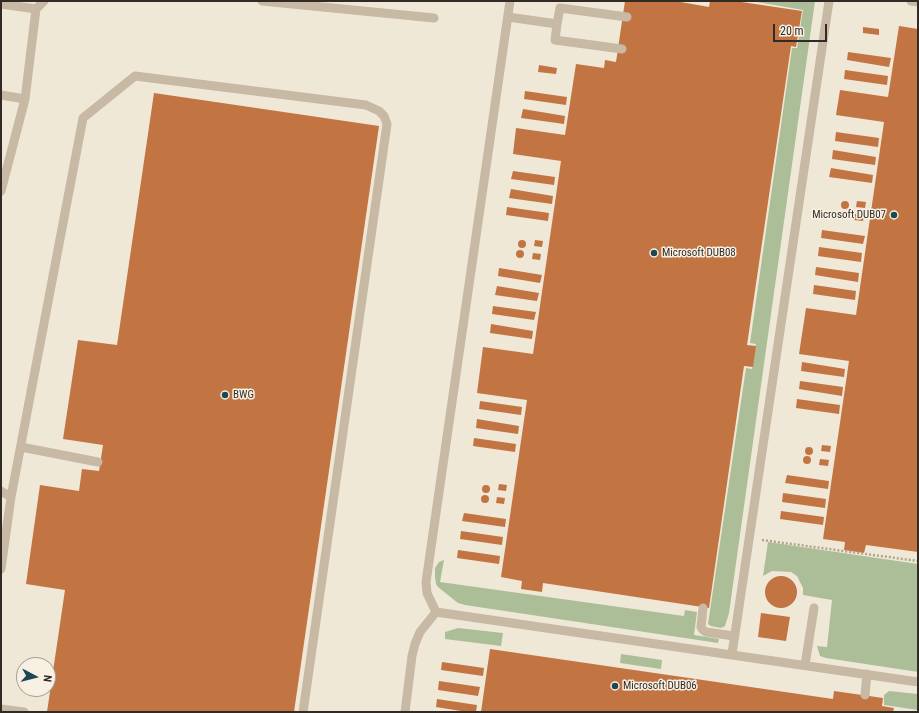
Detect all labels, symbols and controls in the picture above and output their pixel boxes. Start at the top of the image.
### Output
scale bar [775,16,829,42]
text: 20 m [780,24,804,38]
place label: Microsoft DUB07 [812,208,886,222]
marker: Microsoft DUB07 [889,210,899,220]
place label: Microsoft DUB08 [662,246,736,260]
marker: Microsoft DUB08 [649,248,659,258]
place label: BWG [233,388,254,402]
marker: BWG [220,390,230,400]
north arrow [16,657,56,697]
text: N [41,674,54,683]
place label: Microsoft DUB06 [623,679,697,693]
marker: Microsoft DUB06 [610,681,620,691]

